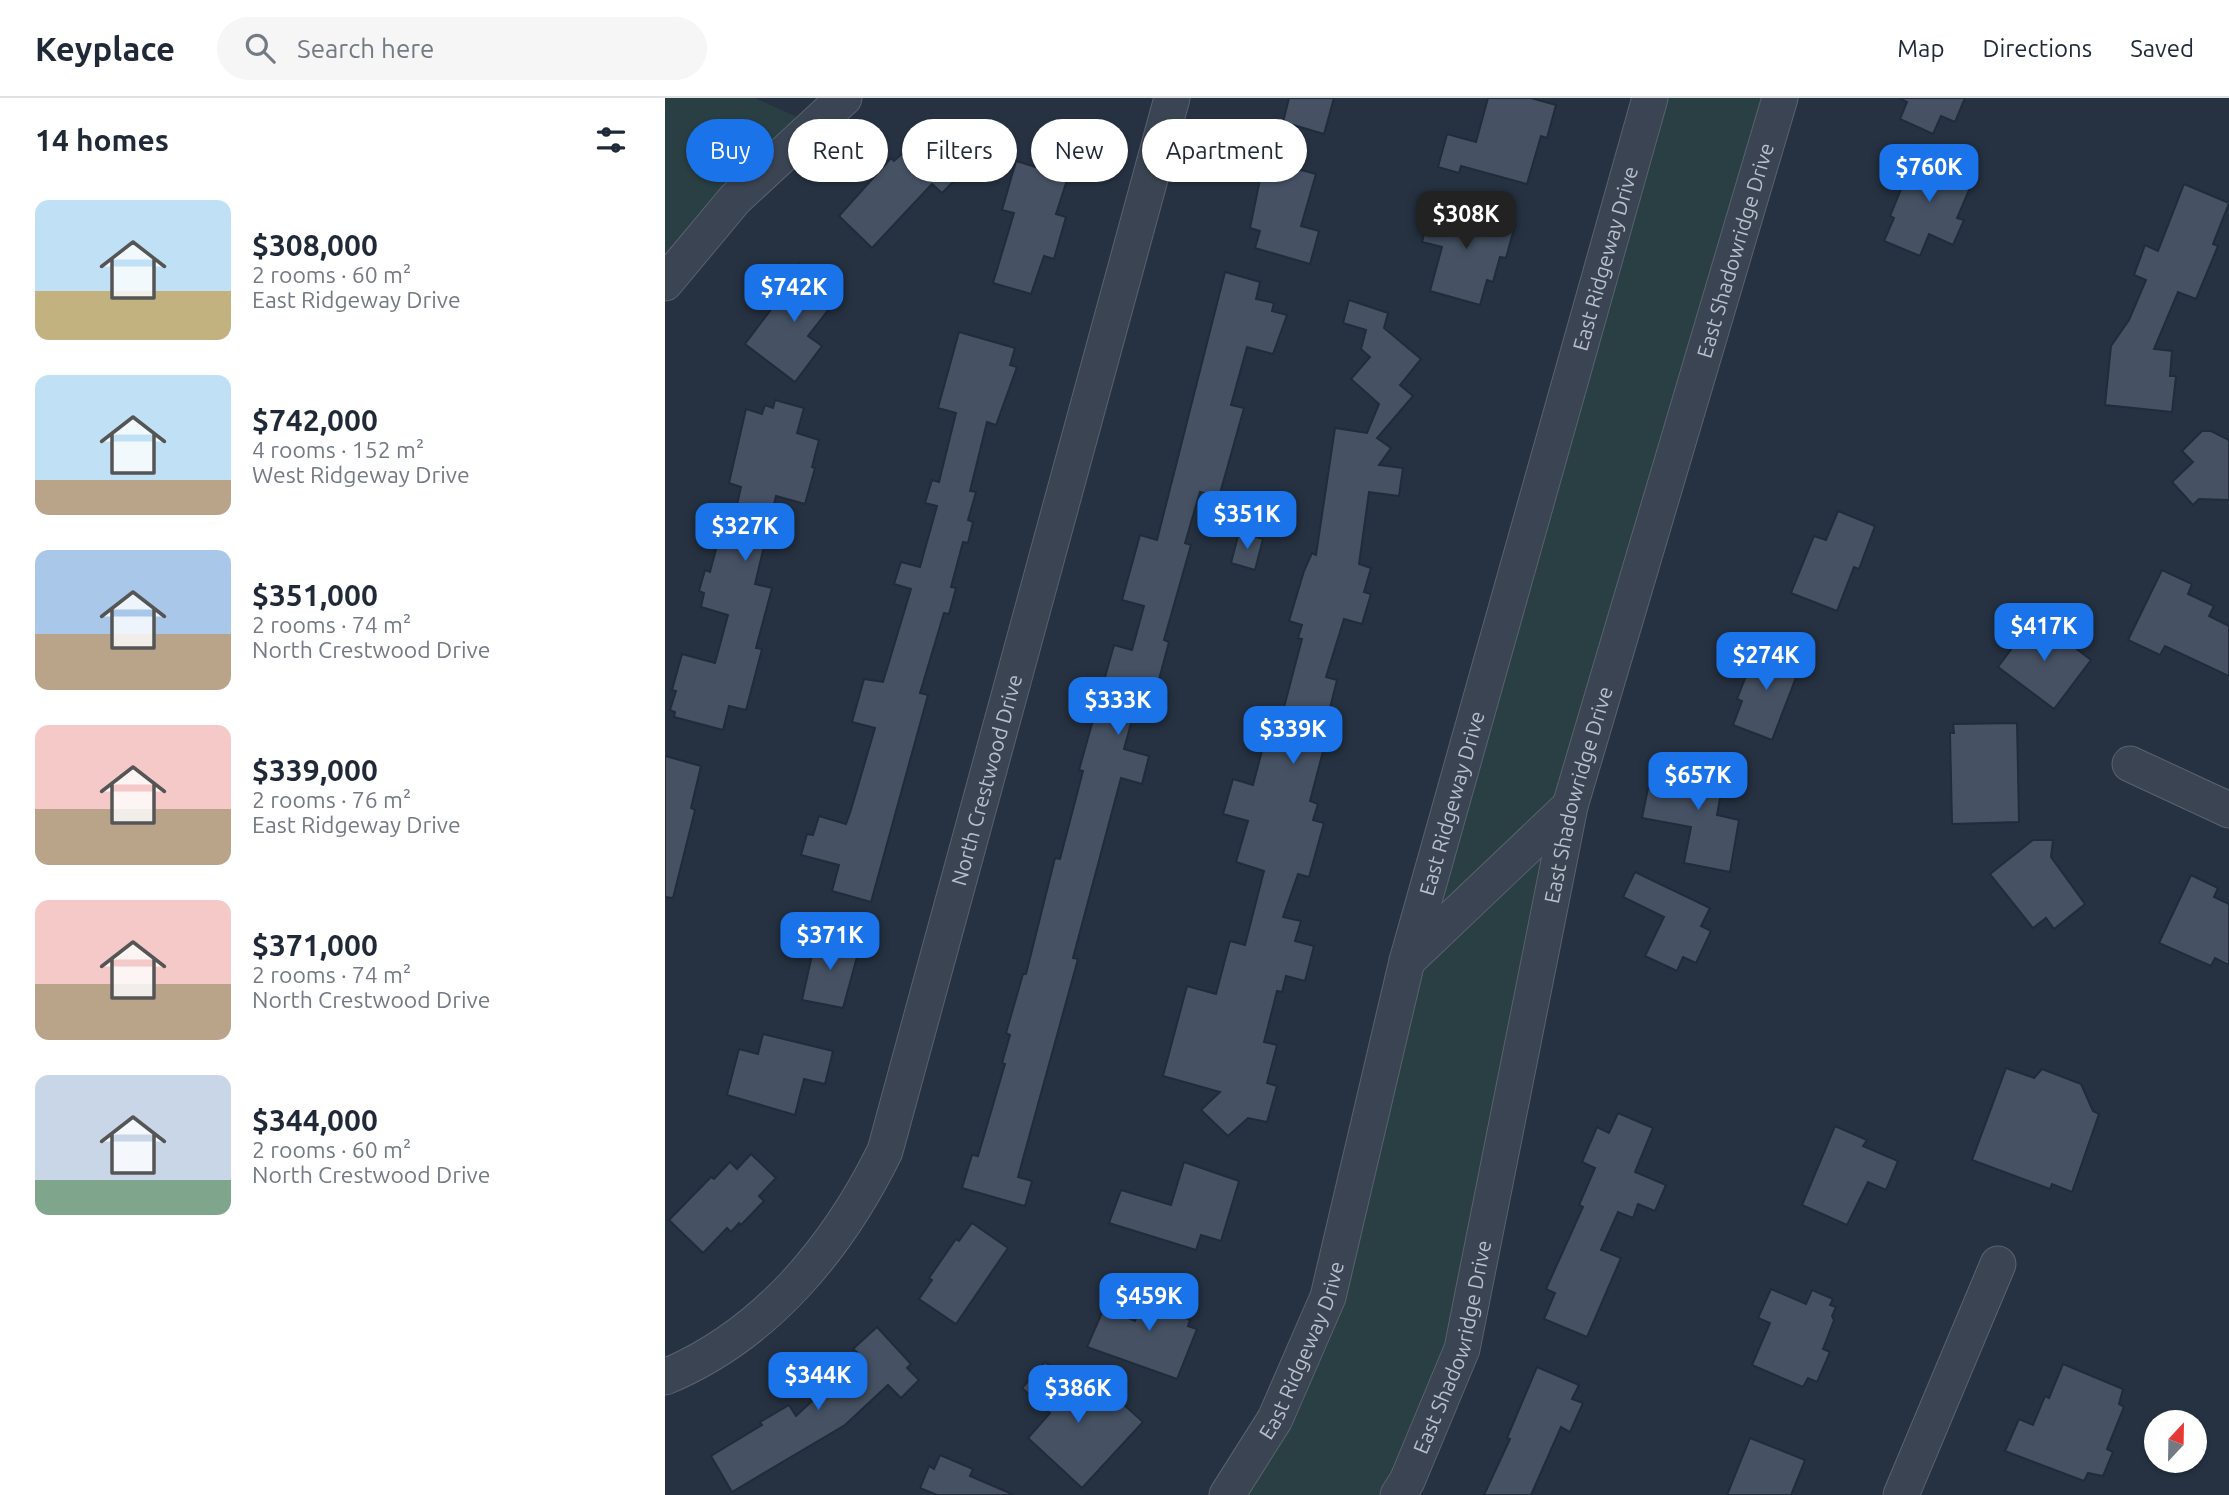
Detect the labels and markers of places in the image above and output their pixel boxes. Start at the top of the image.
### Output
pin: $760K [1880,144,1978,204]
pin: $308K [1417,192,1515,251]
pin: $742K [745,264,843,324]
pin: $351K [1198,491,1296,551]
pin: $327K [696,504,794,563]
pin: $417K [1995,603,2093,663]
pin: $274K [1717,632,1815,692]
pin: $333K [1069,678,1167,737]
pin: $339K [1244,706,1342,766]
pin: $657K [1649,752,1747,812]
pin: $371K [781,912,879,972]
pin: $459K [1100,1274,1198,1333]
pin: $344K [769,1352,867,1412]
pin: $386K [1029,1366,1127,1425]

